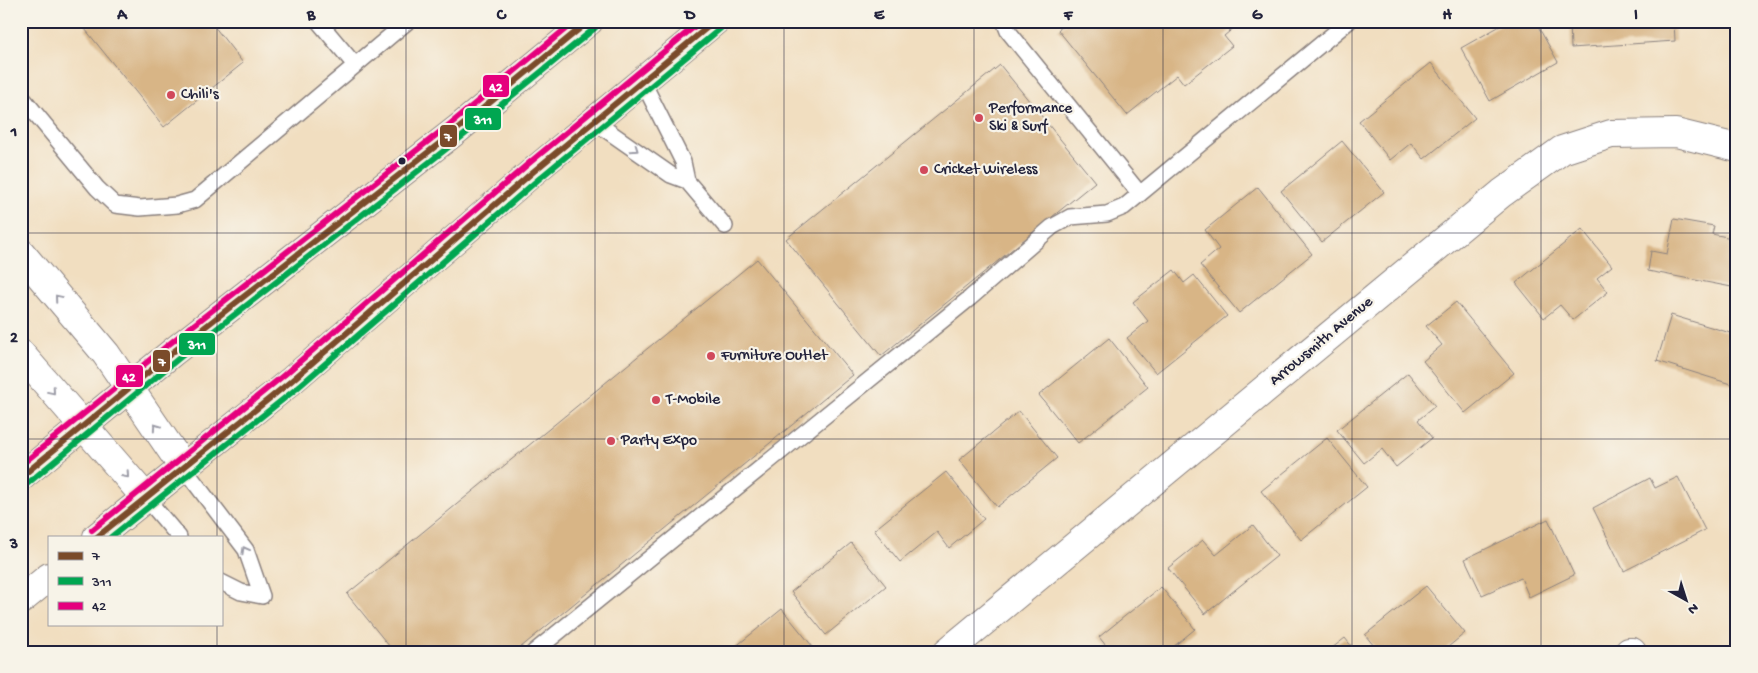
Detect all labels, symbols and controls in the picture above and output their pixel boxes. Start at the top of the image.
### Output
text: A [116,7,128,26]
text: B [306,7,316,26]
text: C [496,7,507,26]
text: D [683,7,696,26]
text: E [874,7,885,26]
text: F [1063,7,1074,26]
text: G [1252,7,1263,26]
text: H [1442,7,1452,26]
text: I [1634,7,1638,26]
line badge: 42 [482,74,510,98]
text: 42 [488,80,503,97]
place label: Chili's [181,86,220,105]
marker: Chili's [165,89,177,101]
place label: Performance Ski & Surf [988,100,1073,137]
line badge: 311 [464,107,502,131]
marker: Performance Ski & Surf [973,112,985,124]
text: 311 [473,113,493,130]
text: 1 [10,124,17,143]
line badge: 7 [439,124,458,148]
text: 7 [443,130,452,147]
one-way arrow [629,143,639,152]
unlabelled marker [397,156,407,166]
place label: Cricket Wireless [934,161,1039,180]
marker: Cricket Wireless [918,164,930,176]
street label: Arrowsmith Avenue [1266,293,1378,391]
one-way arrow [55,294,64,303]
text: 2 [10,330,18,349]
line badge: 311 [178,332,216,356]
text: 311 [187,338,207,355]
place label: Furniture Outlet [720,347,829,366]
line badge: 7 [152,349,171,373]
marker: Furniture Outlet [705,350,717,362]
text: 7 [157,355,166,372]
line badge: 42 [115,364,144,388]
text: 42 [121,370,136,387]
one-way arrow [46,385,55,394]
place label: T-Mobile [665,391,721,410]
marker: T-Mobile [650,394,662,406]
one-way arrow [153,423,162,433]
place label: Party Expo [620,432,697,451]
marker: Party Expo [605,435,617,447]
one-way arrow [120,470,129,479]
text: 3 [9,536,18,555]
legend [48,536,222,626]
one-way arrow [241,547,251,556]
text: 7 [91,548,101,566]
text: 311 [91,574,112,592]
north arrow [1660,576,1710,626]
text: 42 [92,598,106,616]
text: N [1684,599,1702,618]

